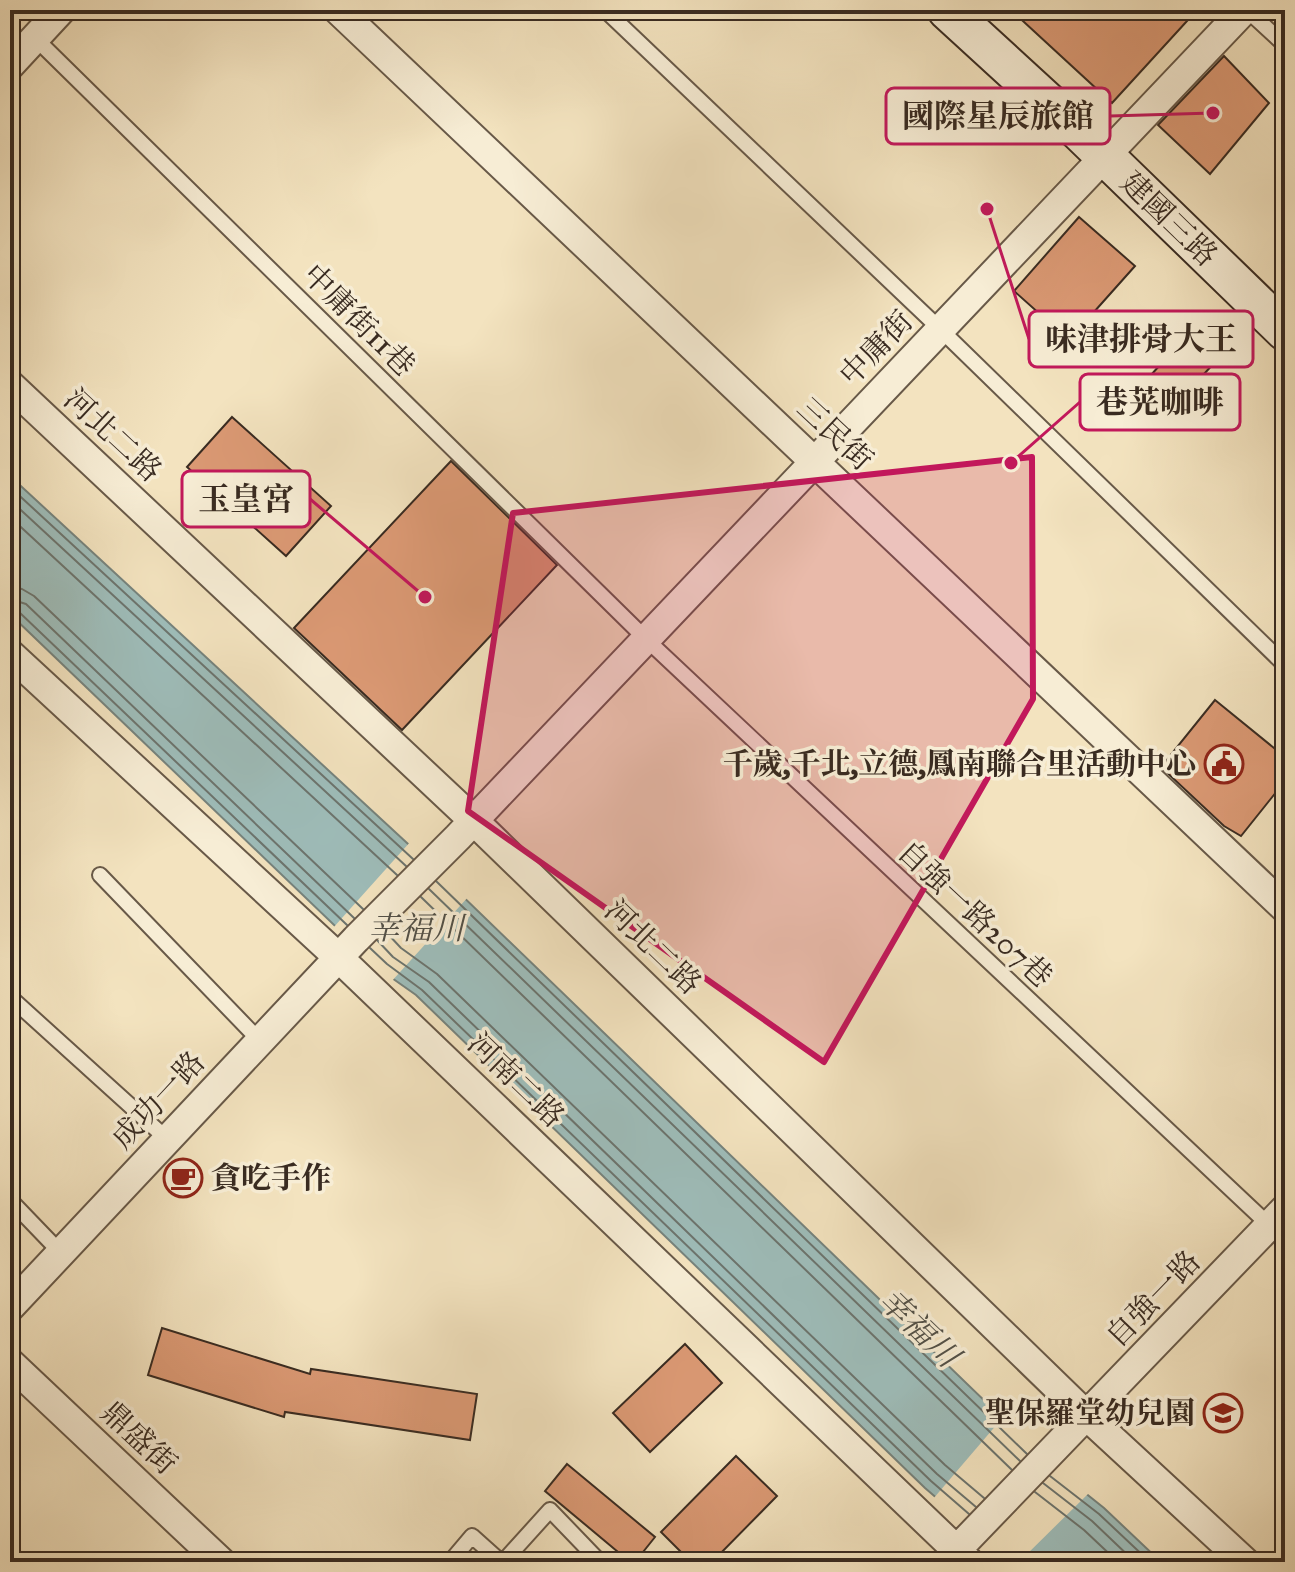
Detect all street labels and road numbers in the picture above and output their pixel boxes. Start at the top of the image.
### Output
street label: 建國三路 [1113,164,1225,274]
street label: 中庸街11巷 [295,256,423,384]
street label: 中庸街 [832,303,920,393]
street label: 河北二路 [57,381,169,489]
street label: 三民街 [790,390,880,478]
street label: 自強一路207巷 [890,833,1060,995]
street label: 河北二路 [597,892,709,1002]
street label: 河南二路 [460,1025,572,1135]
street label: 成功一路 [104,1044,212,1156]
street label: 自強一路 [1098,1243,1208,1355]
street label: 鼎盛街 [94,1394,184,1482]

